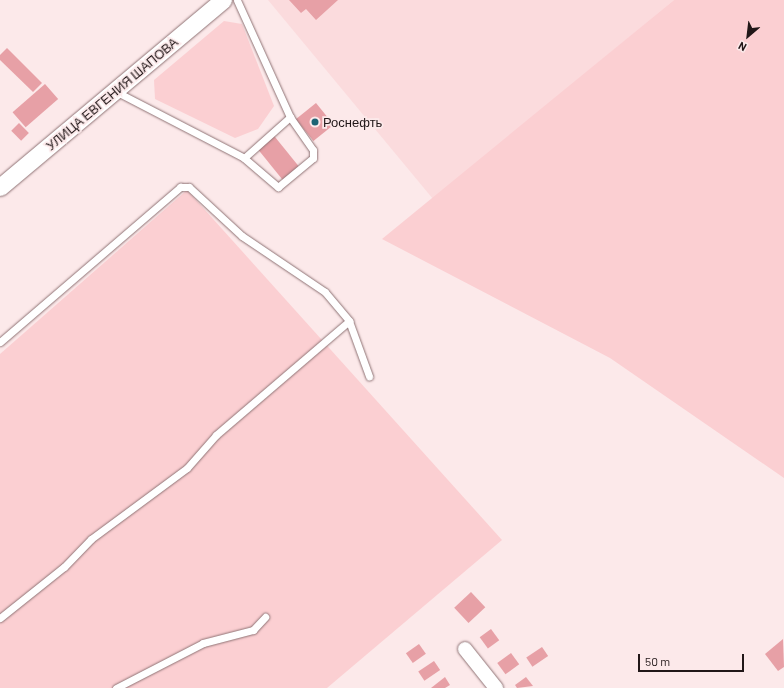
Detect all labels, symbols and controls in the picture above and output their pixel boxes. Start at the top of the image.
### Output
north arrow [728,16,768,56]
street label: УЛИЦА ЕВГЕНИЯ ШАПОВА [43,34,181,154]
text: N [736,40,748,54]
place label: Роснефть [323,114,382,130]
marker: Роснефть [310,117,320,127]
scale bar [640,646,746,672]
text: 50 m [645,654,670,668]

